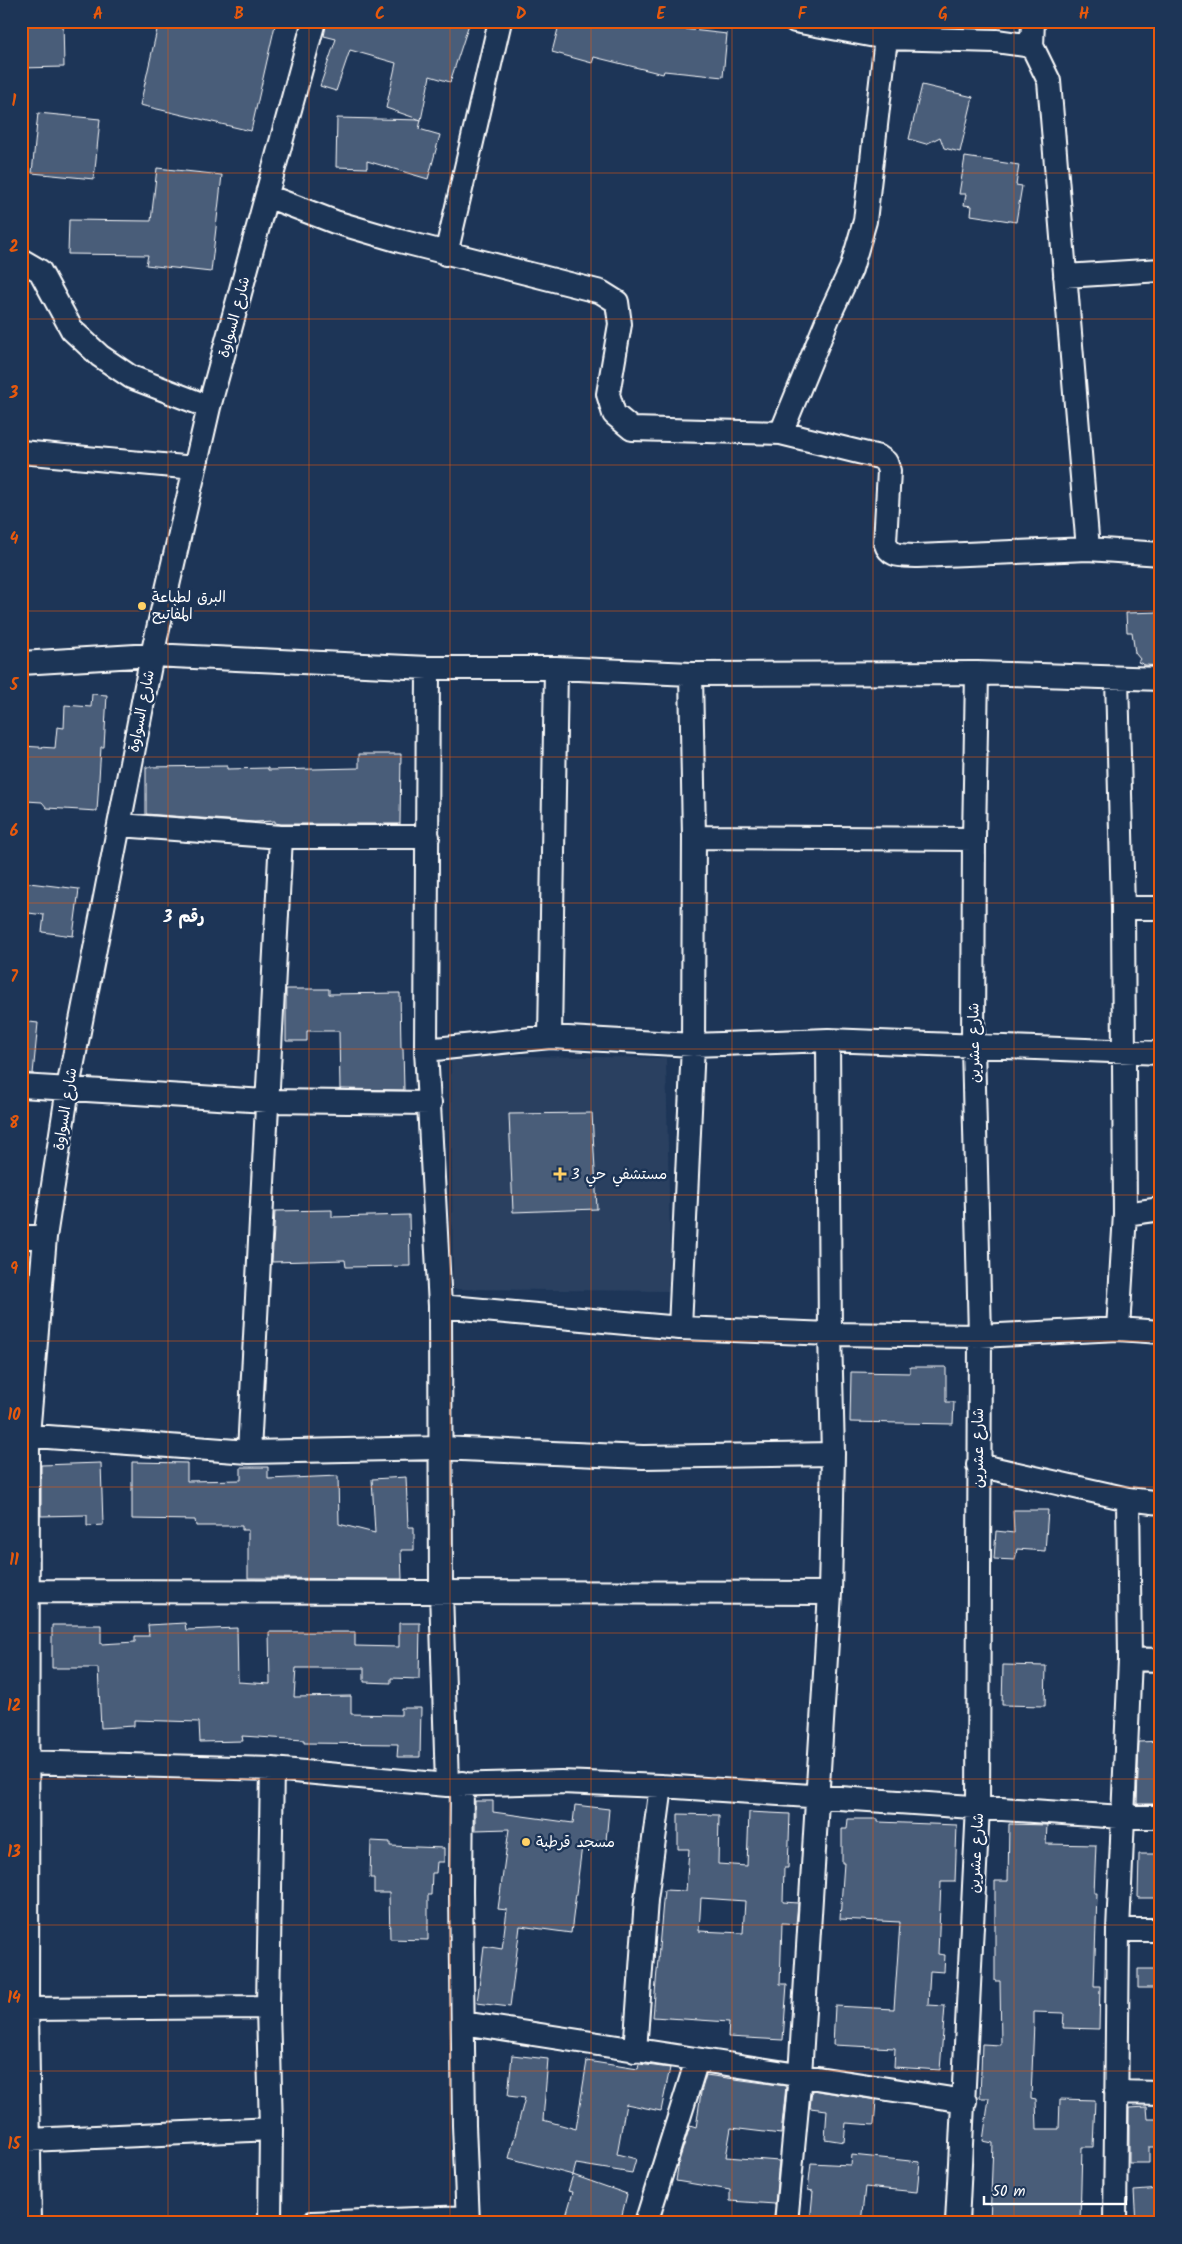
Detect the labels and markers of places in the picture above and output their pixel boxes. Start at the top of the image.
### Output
place label: البرق لطباعة المفاتيح [152,586,226,627]
marker: البرق لطباعة المفاتيح [136,600,148,612]
place label: مستشفي حي 3 [571,1163,667,1187]
marker: مستشفي حي 3 [553,1167,567,1181]
place label: مسجد قرطبة [536,1831,615,1855]
marker: مسجد قرطبة [520,1836,532,1848]

